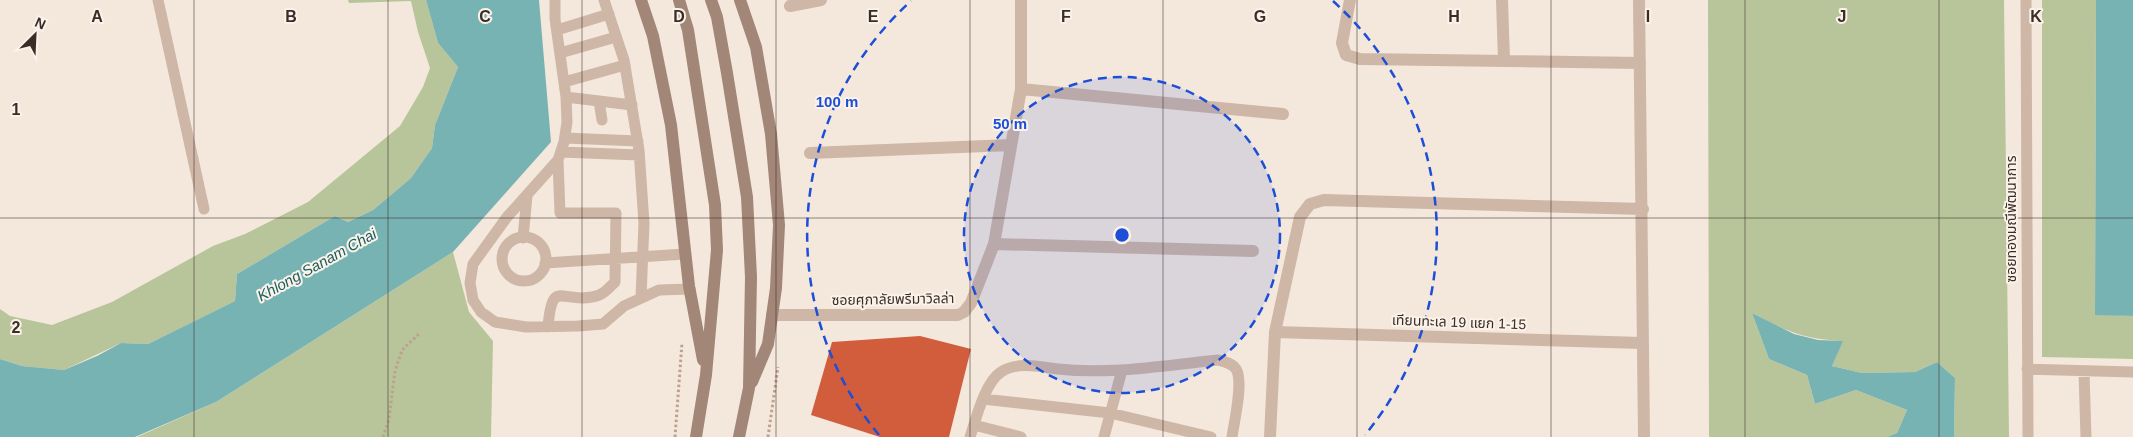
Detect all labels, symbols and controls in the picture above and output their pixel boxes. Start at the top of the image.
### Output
text: A [91,8,103,25]
text: B [285,8,297,25]
text: C [479,8,491,25]
text: D [673,8,685,25]
text: E [868,8,879,25]
text: F [1061,8,1071,25]
text: G [1254,8,1266,25]
text: H [1448,8,1460,25]
text: I [1646,8,1650,25]
text: J [1838,8,1846,25]
text: K [2030,8,2042,25]
north arrow [10,10,60,60]
text: N [32,14,48,32]
text: 100 m [816,93,858,110]
text: 1 [12,101,21,118]
text: 50 m [993,115,1027,132]
street label: ซอยทองมณีพัฒนาการ [2003,155,2019,283]
water label: Khlong Sanam Chai [254,224,380,304]
centre of rings [1113,226,1131,244]
street label: ซอยศุภาลัยพรีมาวิลล่า [831,290,955,309]
street label: เทียนทะเล 19 แยก 1-15 [1392,312,1527,332]
text: 2 [12,319,21,336]

